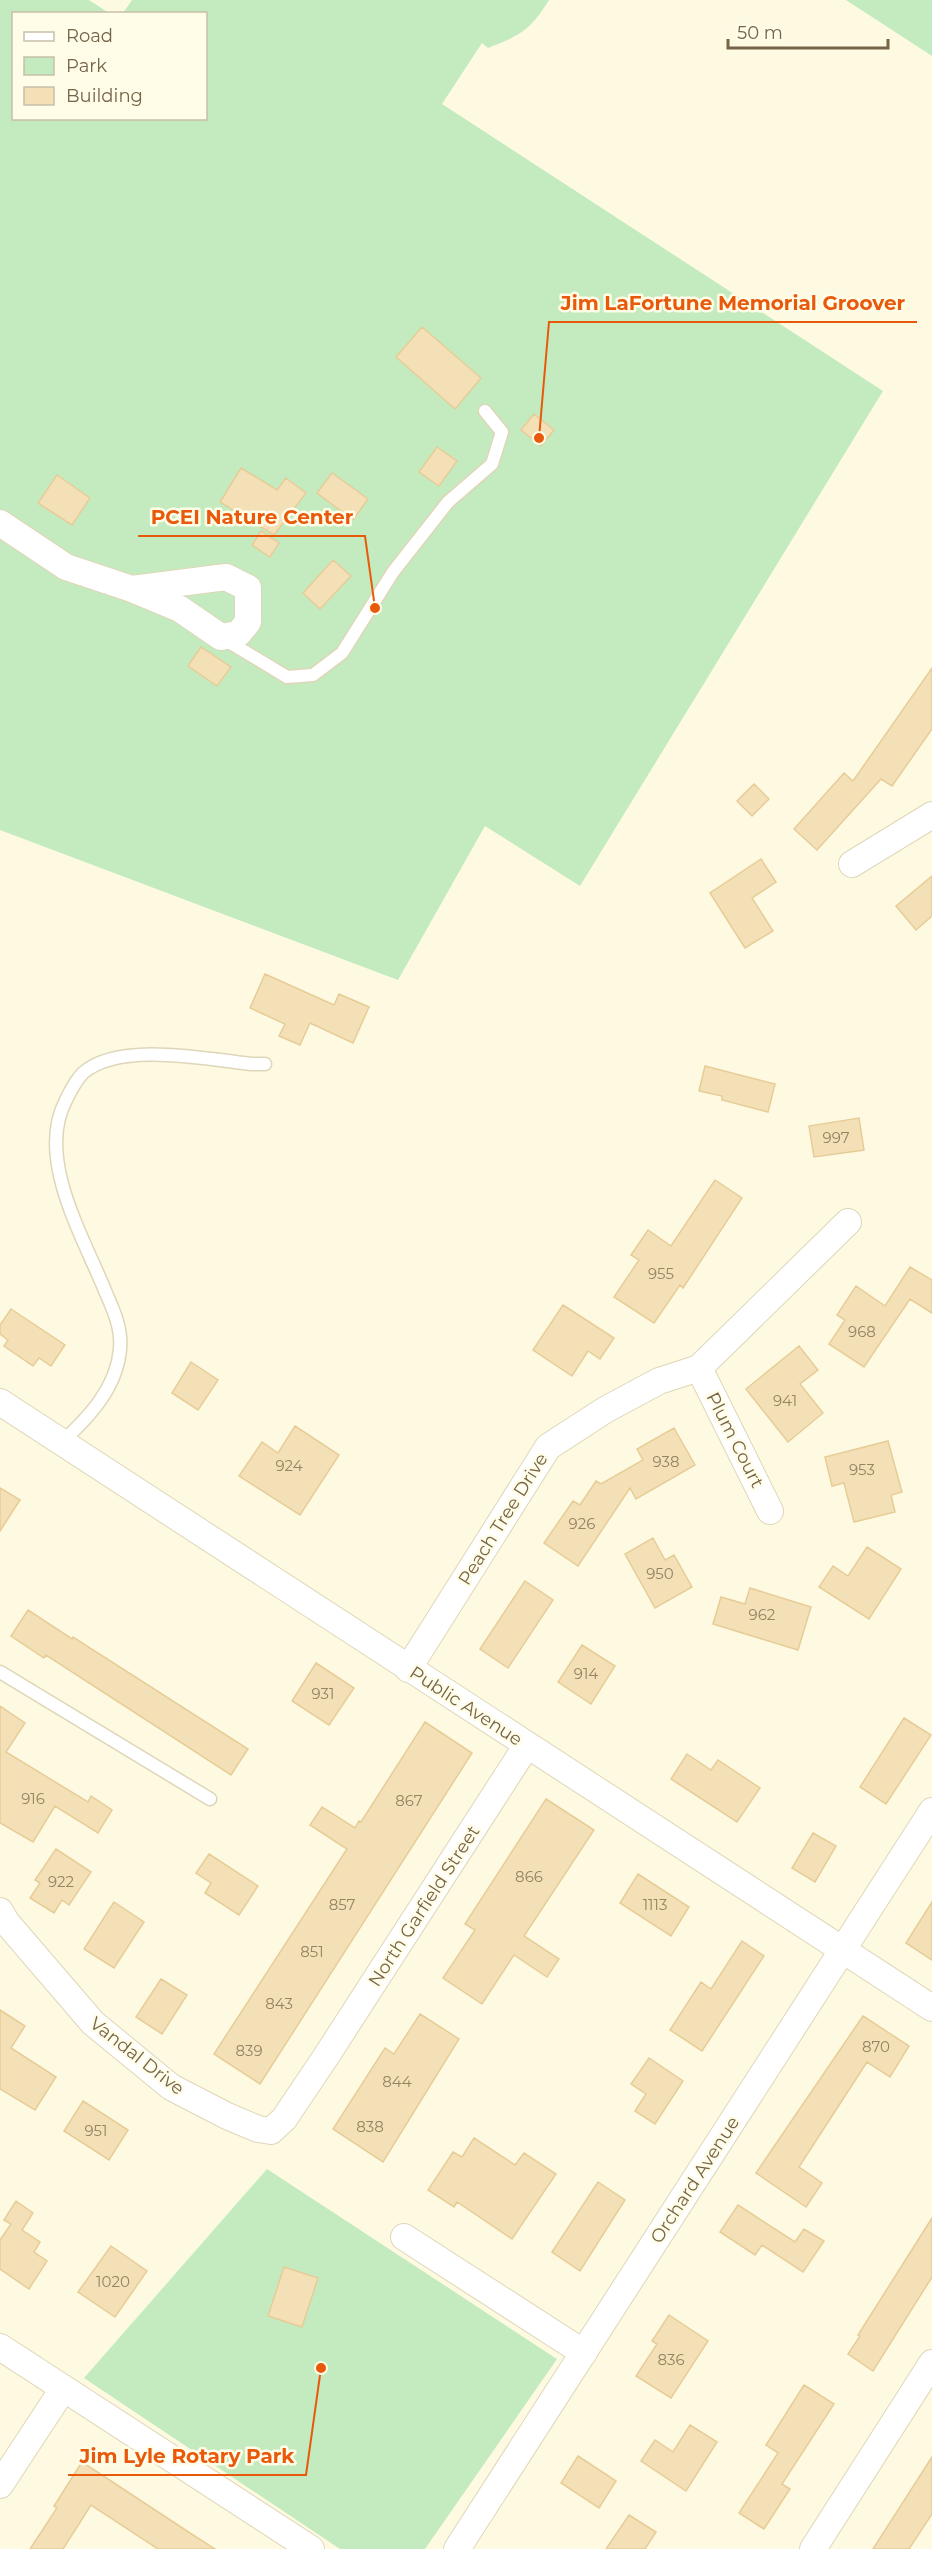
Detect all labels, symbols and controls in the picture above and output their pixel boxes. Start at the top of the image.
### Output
legend [12,12,207,120]
scale bar [728,12,888,50]
text: 50 m [737,22,783,44]
text: Road [66,25,113,47]
text: Park [66,55,107,77]
text: Building [66,85,143,107]
callout: Jim LaFortune Memorial Groover [549,284,917,322]
text: Jim LaFortune Memorial Groover [560,291,906,315]
callout: PCEI Nature Center [138,498,365,536]
text: PCEI Nature Center [151,505,354,529]
house number: 997 [823,1128,850,1147]
house number: 955 [648,1264,674,1283]
house number: 968 [848,1322,876,1341]
street label: Plum Court [702,1389,768,1491]
house number: 941 [773,1391,797,1410]
street label: Peach Tree Drive [454,1449,553,1589]
house number: 938 [652,1452,680,1471]
house number: 924 [275,1456,303,1475]
house number: 953 [849,1460,875,1479]
house number: 926 [569,1514,595,1533]
house number: 950 [646,1564,674,1583]
house number: 962 [749,1605,775,1624]
street label: Public Avenue [406,1661,526,1751]
house number: 914 [574,1664,598,1683]
house number: 931 [312,1684,334,1703]
house number: 916 [21,1789,45,1808]
house number: 867 [395,1791,423,1810]
street label: North Garfield Street [364,1821,484,1991]
house number: 866 [515,1867,543,1886]
house number: 922 [48,1872,74,1891]
house number: 857 [329,1895,356,1914]
house number: 1113 [643,1895,667,1914]
house number: 851 [300,1942,324,1961]
house number: 843 [265,1994,293,2013]
street label: Vandal Drive [85,2012,189,2100]
house number: 870 [862,2037,890,2056]
house number: 839 [235,2041,263,2060]
house number: 844 [382,2072,412,2091]
street label: Orchard Avenue [646,2112,744,2248]
house number: 838 [356,2117,384,2136]
house number: 951 [84,2121,108,2140]
house number: 1020 [96,2272,130,2291]
house number: 836 [657,2350,685,2369]
callout: Jim Lyle Rotary Park [68,2437,306,2475]
text: Jim Lyle Rotary Park [79,2444,295,2468]

